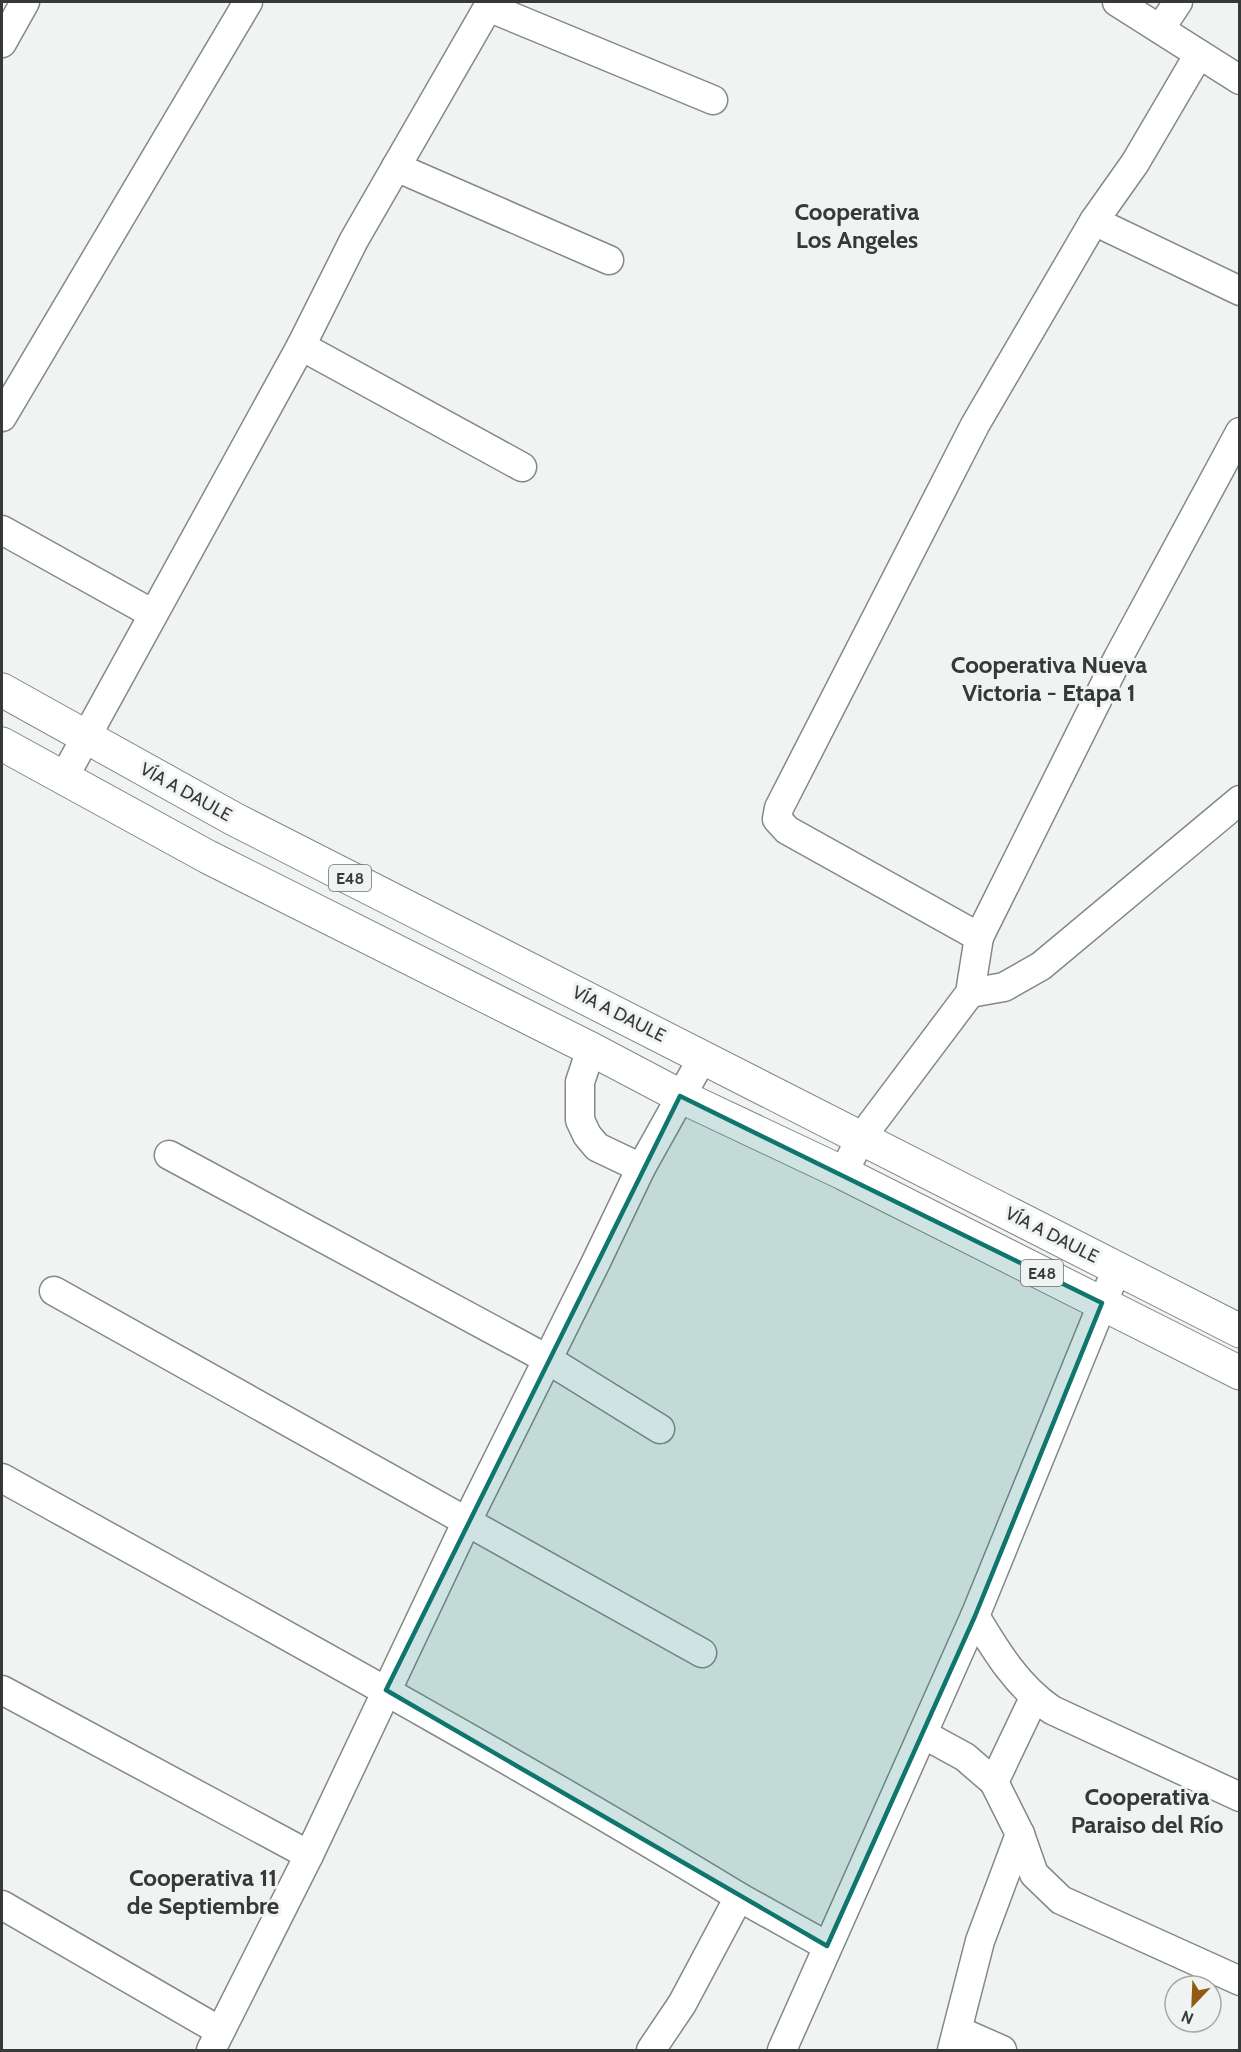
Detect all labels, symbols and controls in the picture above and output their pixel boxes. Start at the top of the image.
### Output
district label: Cooperativa Los Angeles [794,197,920,254]
district label: Cooperativa Nueva Victoria - Etapa 1 [951,650,1147,707]
street label: VÍA A DAULE [136,758,236,826]
road number: E48 [329,865,371,891]
street label: VÍA A DAULE [569,981,669,1047]
street label: VÍA A DAULE [1002,1202,1102,1268]
road number: E48 [1021,1260,1063,1286]
district label: Cooperativa Paraiso del Río [1071,1782,1224,1839]
district label: Cooperativa 11 de Septiembre [127,1863,279,1920]
north arrow [1163,1974,1223,2034]
text: N [1178,2006,1196,2028]

